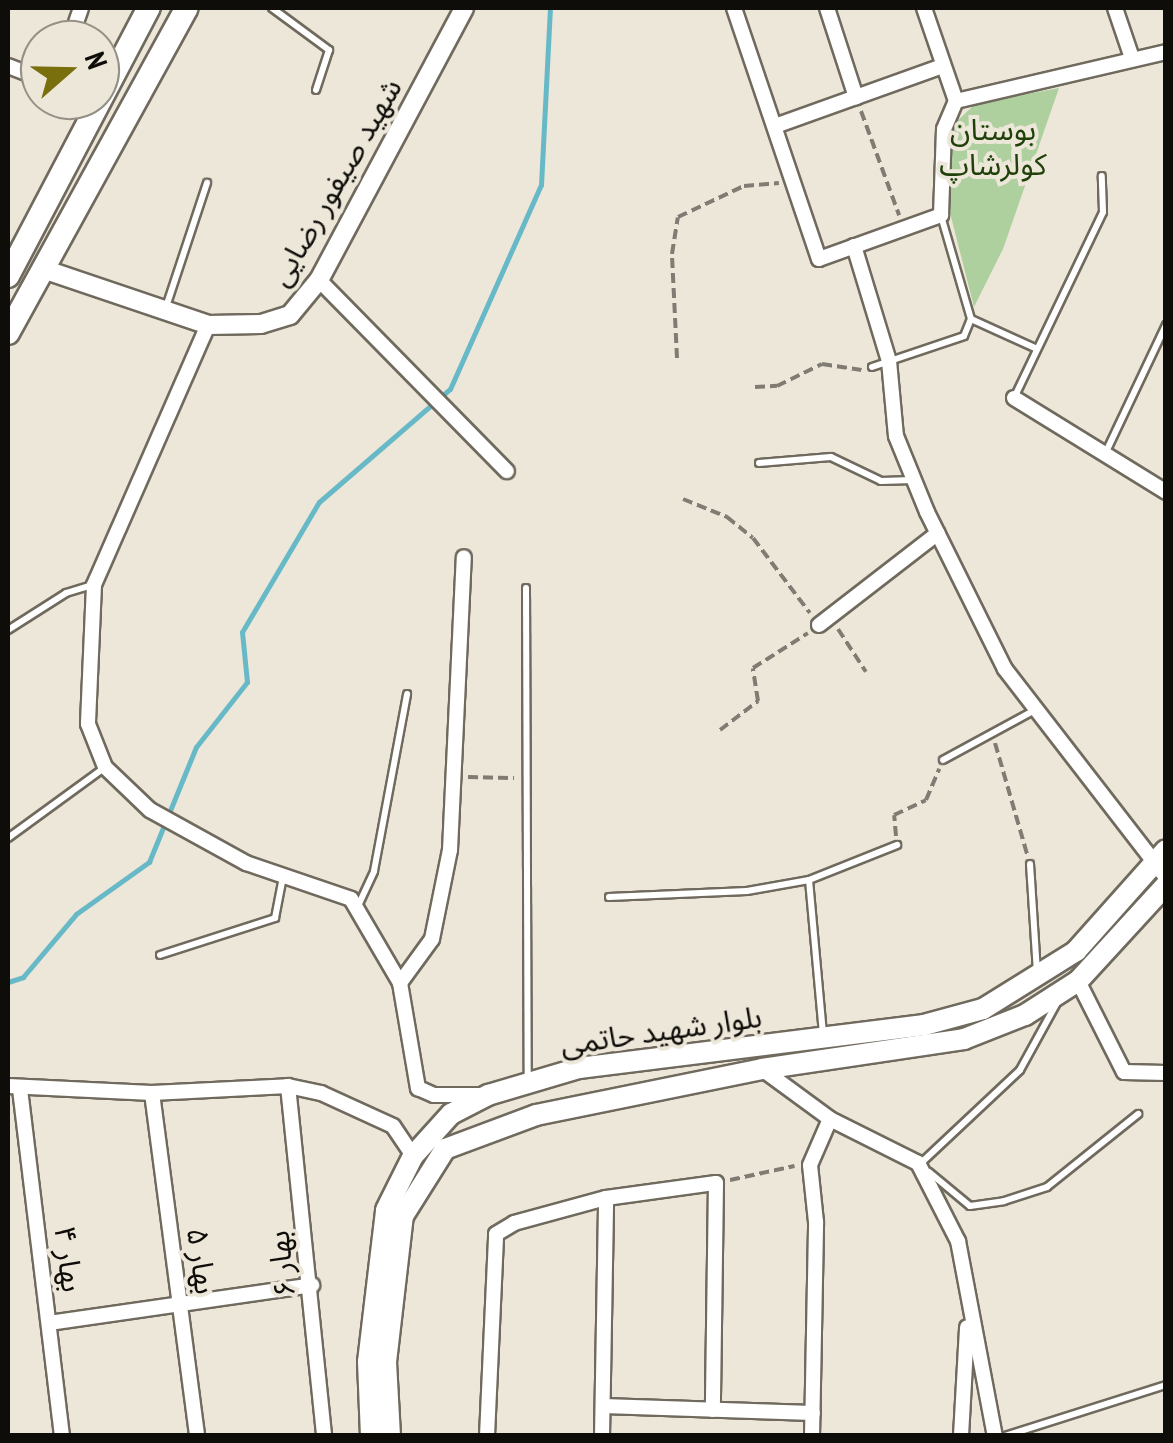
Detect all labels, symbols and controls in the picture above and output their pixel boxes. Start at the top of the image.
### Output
north arrow [20,20,120,120]
text: N [77,47,117,74]
street label: شهید صیفور رضایی [261,72,409,292]
park label: بوستان کولرشاپ [939,111,1047,182]
street label: بلوار شهید حاتمی [558,998,764,1062]
street label: بهار ۴ [47,1224,91,1294]
street label: بهار ۵ [180,1226,224,1296]
street label: بهار ۶ [260,1229,302,1299]

